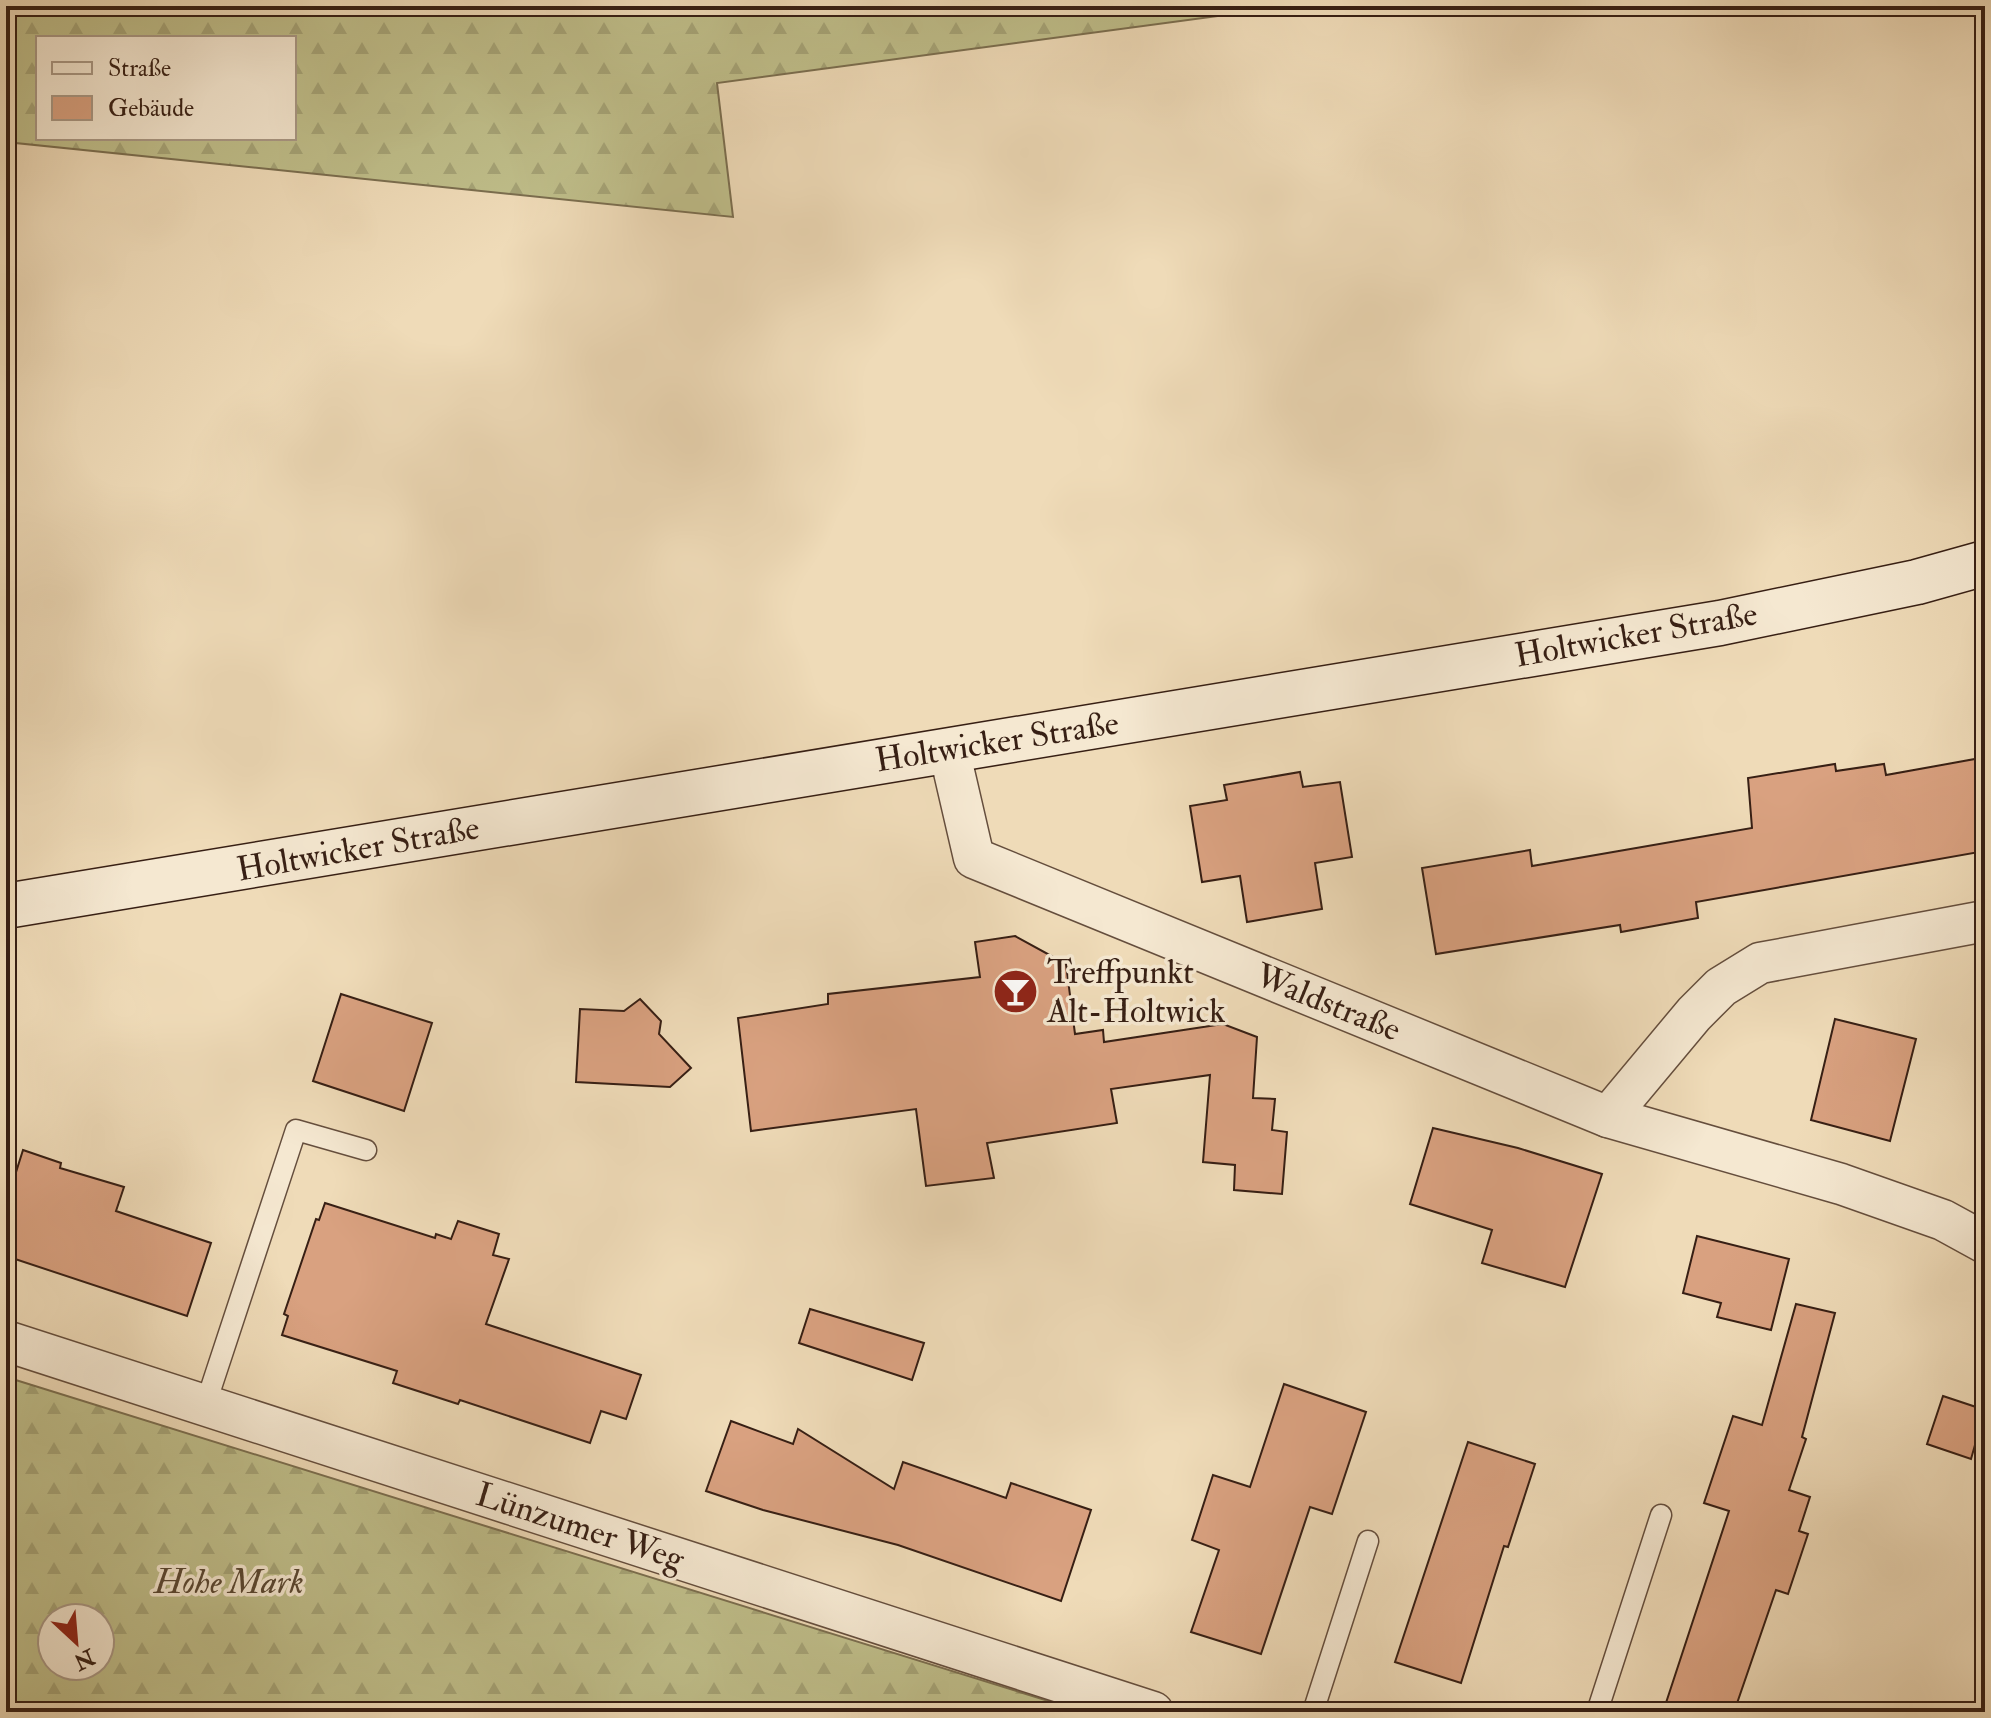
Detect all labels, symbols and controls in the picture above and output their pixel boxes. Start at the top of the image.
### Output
legend [36,36,296,140]
text: Straße [108,53,171,84]
text: Gebäude [108,93,194,124]
street label: Holtwicker Straße [1511,593,1761,677]
street label: Holtwicker Straße [872,702,1122,782]
street label: Holtwicker Straße [233,807,483,891]
place label: Treffpunkt Alt-Holtwick [1046,951,1225,1033]
street label: Waldstraße [1248,954,1407,1052]
bar icon: Treffpunkt Alt-Holtwick [992,968,1040,1016]
street label: Lünzumer Weg [470,1473,691,1581]
park label: Hohe Mark [152,1561,304,1604]
north arrow [36,1602,116,1682]
text: N [69,1642,100,1676]

